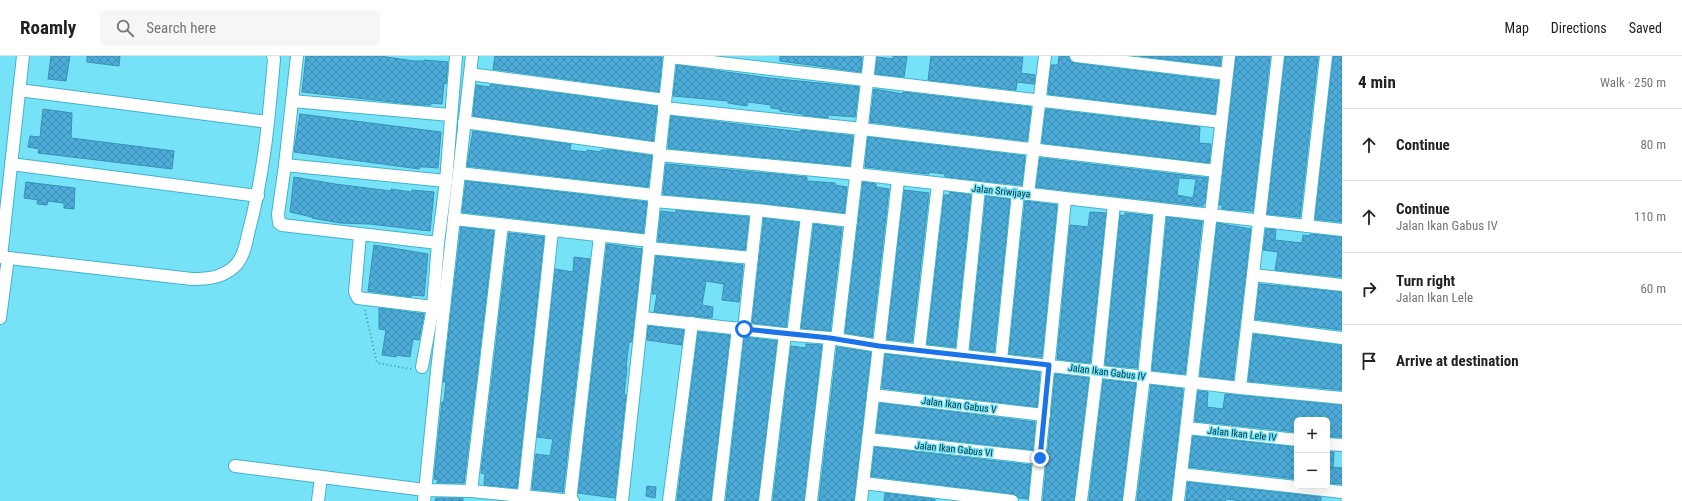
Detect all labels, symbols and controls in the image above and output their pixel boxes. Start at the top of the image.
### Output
search box [100,10,380,46]
text: Roamly [20,16,76,39]
icon: search [114,17,136,39]
text: Search here [146,19,216,37]
text: Map [1505,20,1529,36]
text: Directions [1551,20,1607,36]
text: Saved [1629,20,1662,36]
text: 4 min [1358,72,1396,92]
text: Walk · 250 m [1600,75,1666,90]
icon: ahead [1358,134,1380,156]
text: Continue [1396,136,1450,154]
text: 80 m [1640,137,1666,152]
street label: Jalan Sriwijaya [971,182,1031,200]
text: Continue [1396,200,1450,218]
icon: ahead [1358,206,1380,228]
text: 110 m [1634,209,1666,224]
text: Jalan Ikan Gabus IV [1396,218,1498,233]
text: Turn right [1396,272,1455,290]
icon: right [1358,278,1380,300]
text: 60 m [1640,281,1666,296]
text: Jalan Ikan Lele [1396,290,1473,305]
route start [735,320,753,338]
icon: arrive [1358,350,1380,372]
text: Arrive at destination [1396,352,1519,370]
street label: Jalan Ikan Gabus IV [1068,362,1147,382]
street label: Jalan Ikan Gabus V [921,395,998,415]
map controls [1294,417,1330,489]
button: + [1294,417,1330,453]
street label: Jalan Ikan Lele IV [1207,425,1278,443]
street label: Jalan Ikan Gabus VI [915,439,993,459]
route end [1031,449,1049,467]
button: − [1294,453,1330,489]

